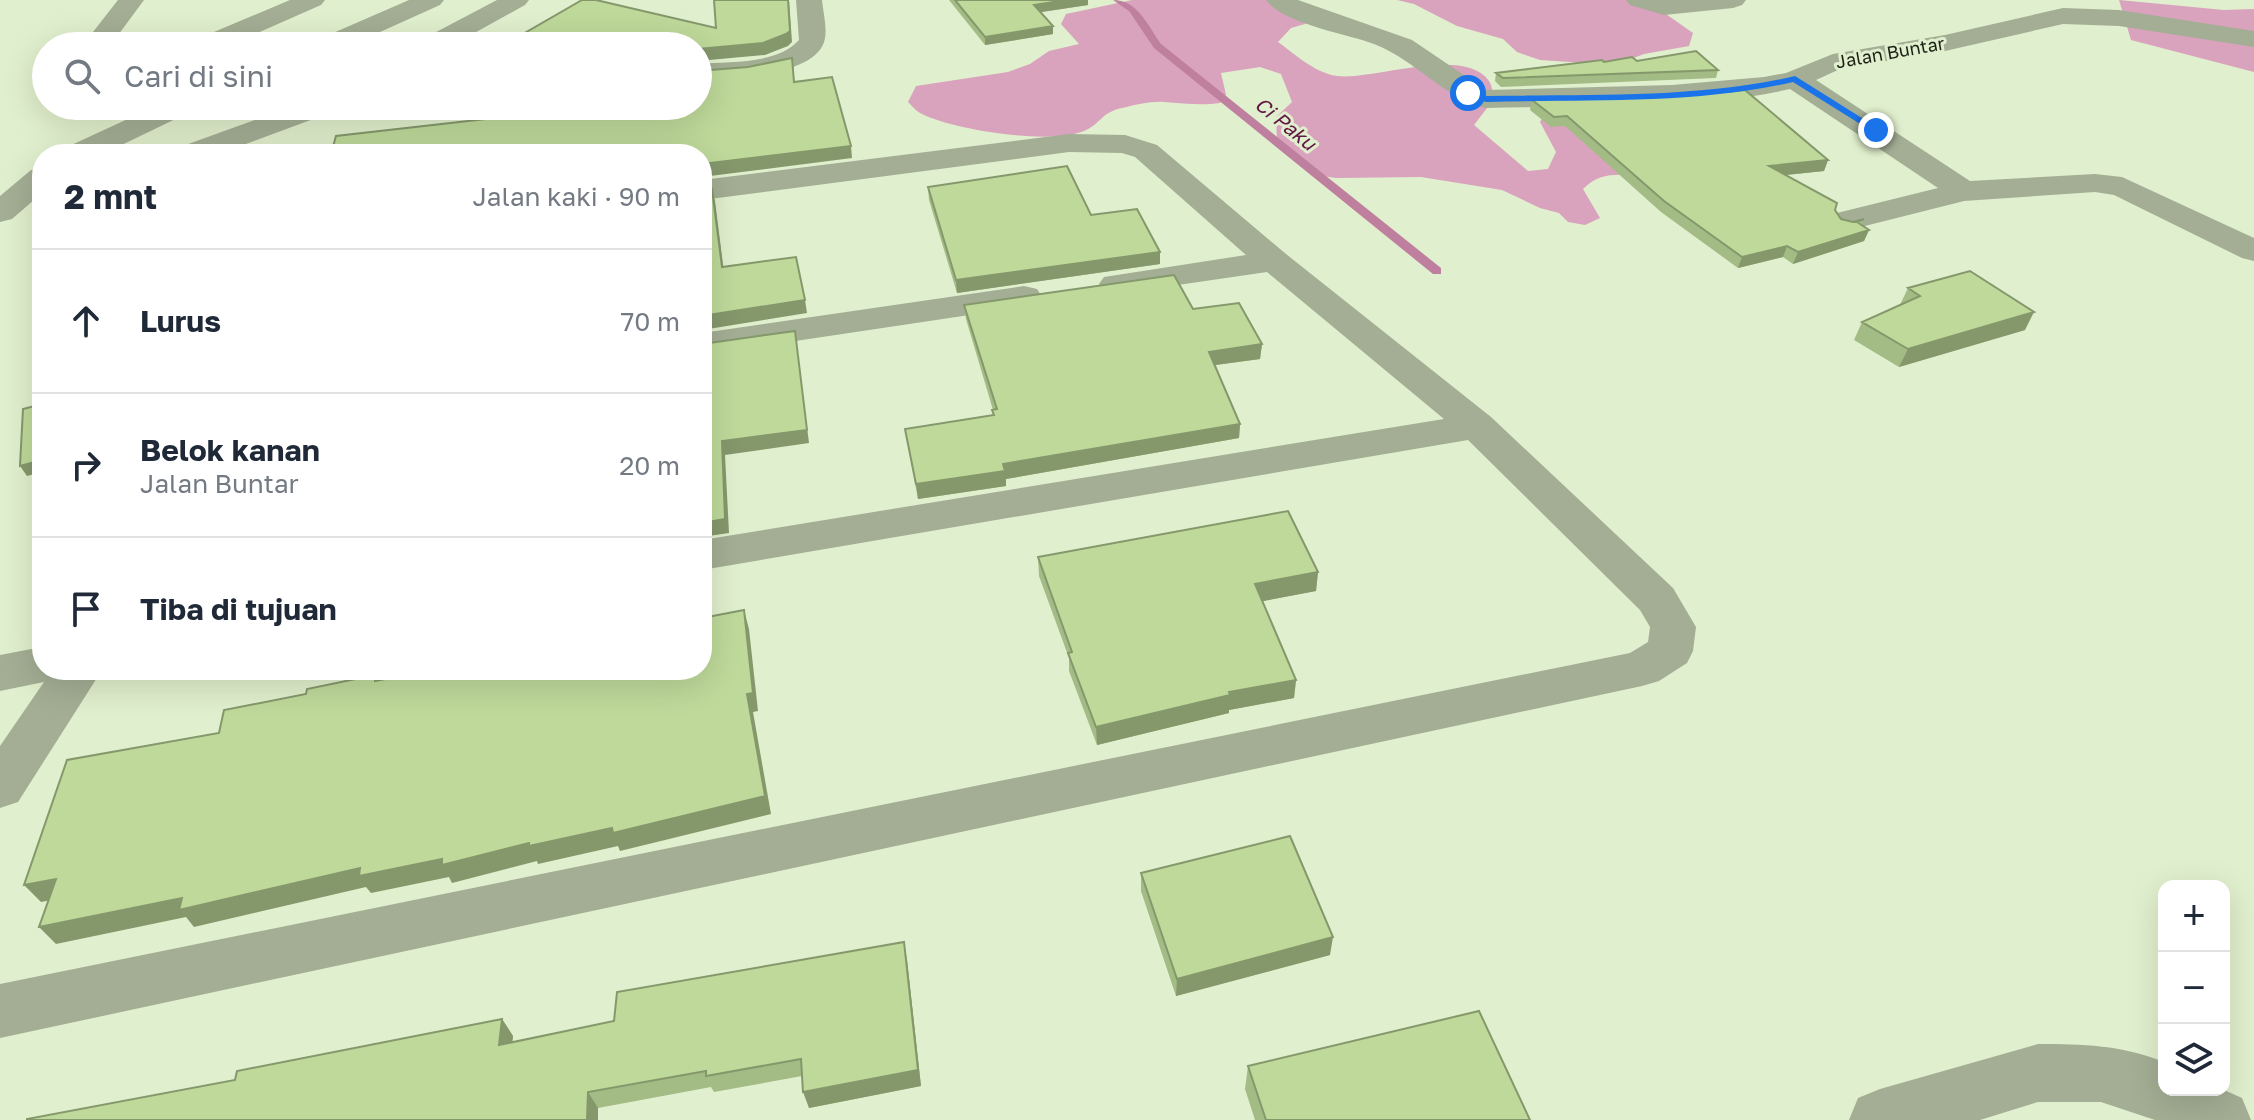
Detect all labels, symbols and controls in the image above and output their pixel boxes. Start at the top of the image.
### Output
search box [32,32,712,120]
street label: Jalan Buntar [1834,32,1946,72]
icon: search [60,54,104,98]
text: Cari di sini [124,58,273,94]
route start [1450,75,1486,111]
water label: Ci Paku [1251,91,1323,156]
route end [1858,112,1894,148]
text: 2 mnt [64,176,157,216]
text: Jalan kaki · 90 m [472,181,680,212]
icon: ahead [64,299,108,343]
text: Lurus [140,303,221,339]
text: 70 m [621,306,680,337]
text: Belok kanan [140,432,320,468]
icon: right [64,443,108,487]
text: 20 m [619,450,680,481]
text: Jalan Buntar [140,468,299,499]
icon: arrive [64,587,108,631]
text: Tiba di tujuan [140,591,337,627]
map controls [2158,880,2230,1096]
button: + [2158,880,2230,952]
button: − [2158,952,2230,1024]
button: layers [2158,1024,2230,1096]

